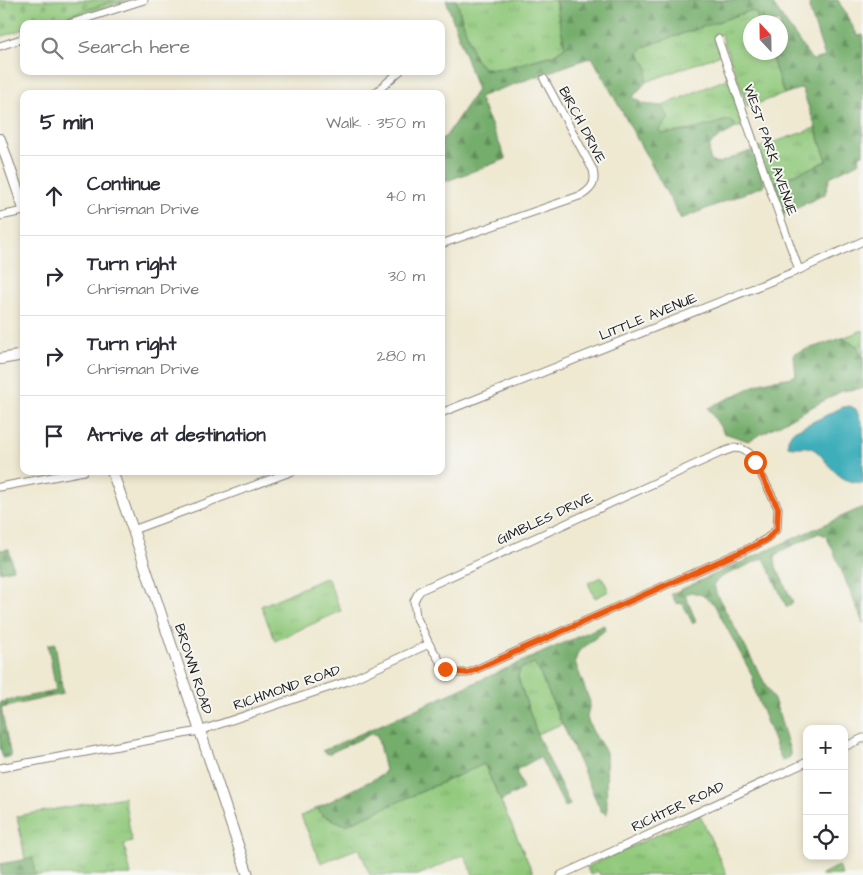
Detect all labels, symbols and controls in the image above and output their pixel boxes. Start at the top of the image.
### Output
north arrow [743,15,788,60]
search box [20,20,445,75]
icon: search [38,34,66,62]
text: Search here [78,34,190,61]
street label: WEST PARK AVENUE [738,82,802,219]
street label: BIRCH DRIVE [553,83,611,168]
text: 5 min [40,108,93,137]
text: Walk · 350 m [326,112,425,134]
text: Continue [87,171,161,198]
icon: ahead [40,182,68,210]
text: 40 m [385,185,425,207]
text: Chrisman Drive [87,198,199,220]
text: Turn right [87,251,176,278]
icon: right [40,262,68,290]
text: 30 m [388,265,425,287]
text: Chrisman Drive [87,278,199,300]
street label: LITTLE AVENUE [596,288,701,346]
text: Turn right [87,331,176,358]
icon: right [40,342,68,370]
text: 280 m [377,345,425,367]
text: Chrisman Drive [87,358,199,380]
icon: arrive [40,422,68,450]
text: Arrive at destination [87,422,266,449]
route start [744,451,767,474]
street label: GIMBLES DRIVE [494,488,597,550]
street label: BROWN ROAD [169,621,217,717]
route end [434,658,457,681]
street label: RICHMOND ROAD [231,660,343,716]
map controls [803,725,848,860]
button: + [803,725,848,770]
button: − [803,770,848,815]
street label: RICHTER ROAD [628,777,728,837]
button: locate [803,815,848,860]

